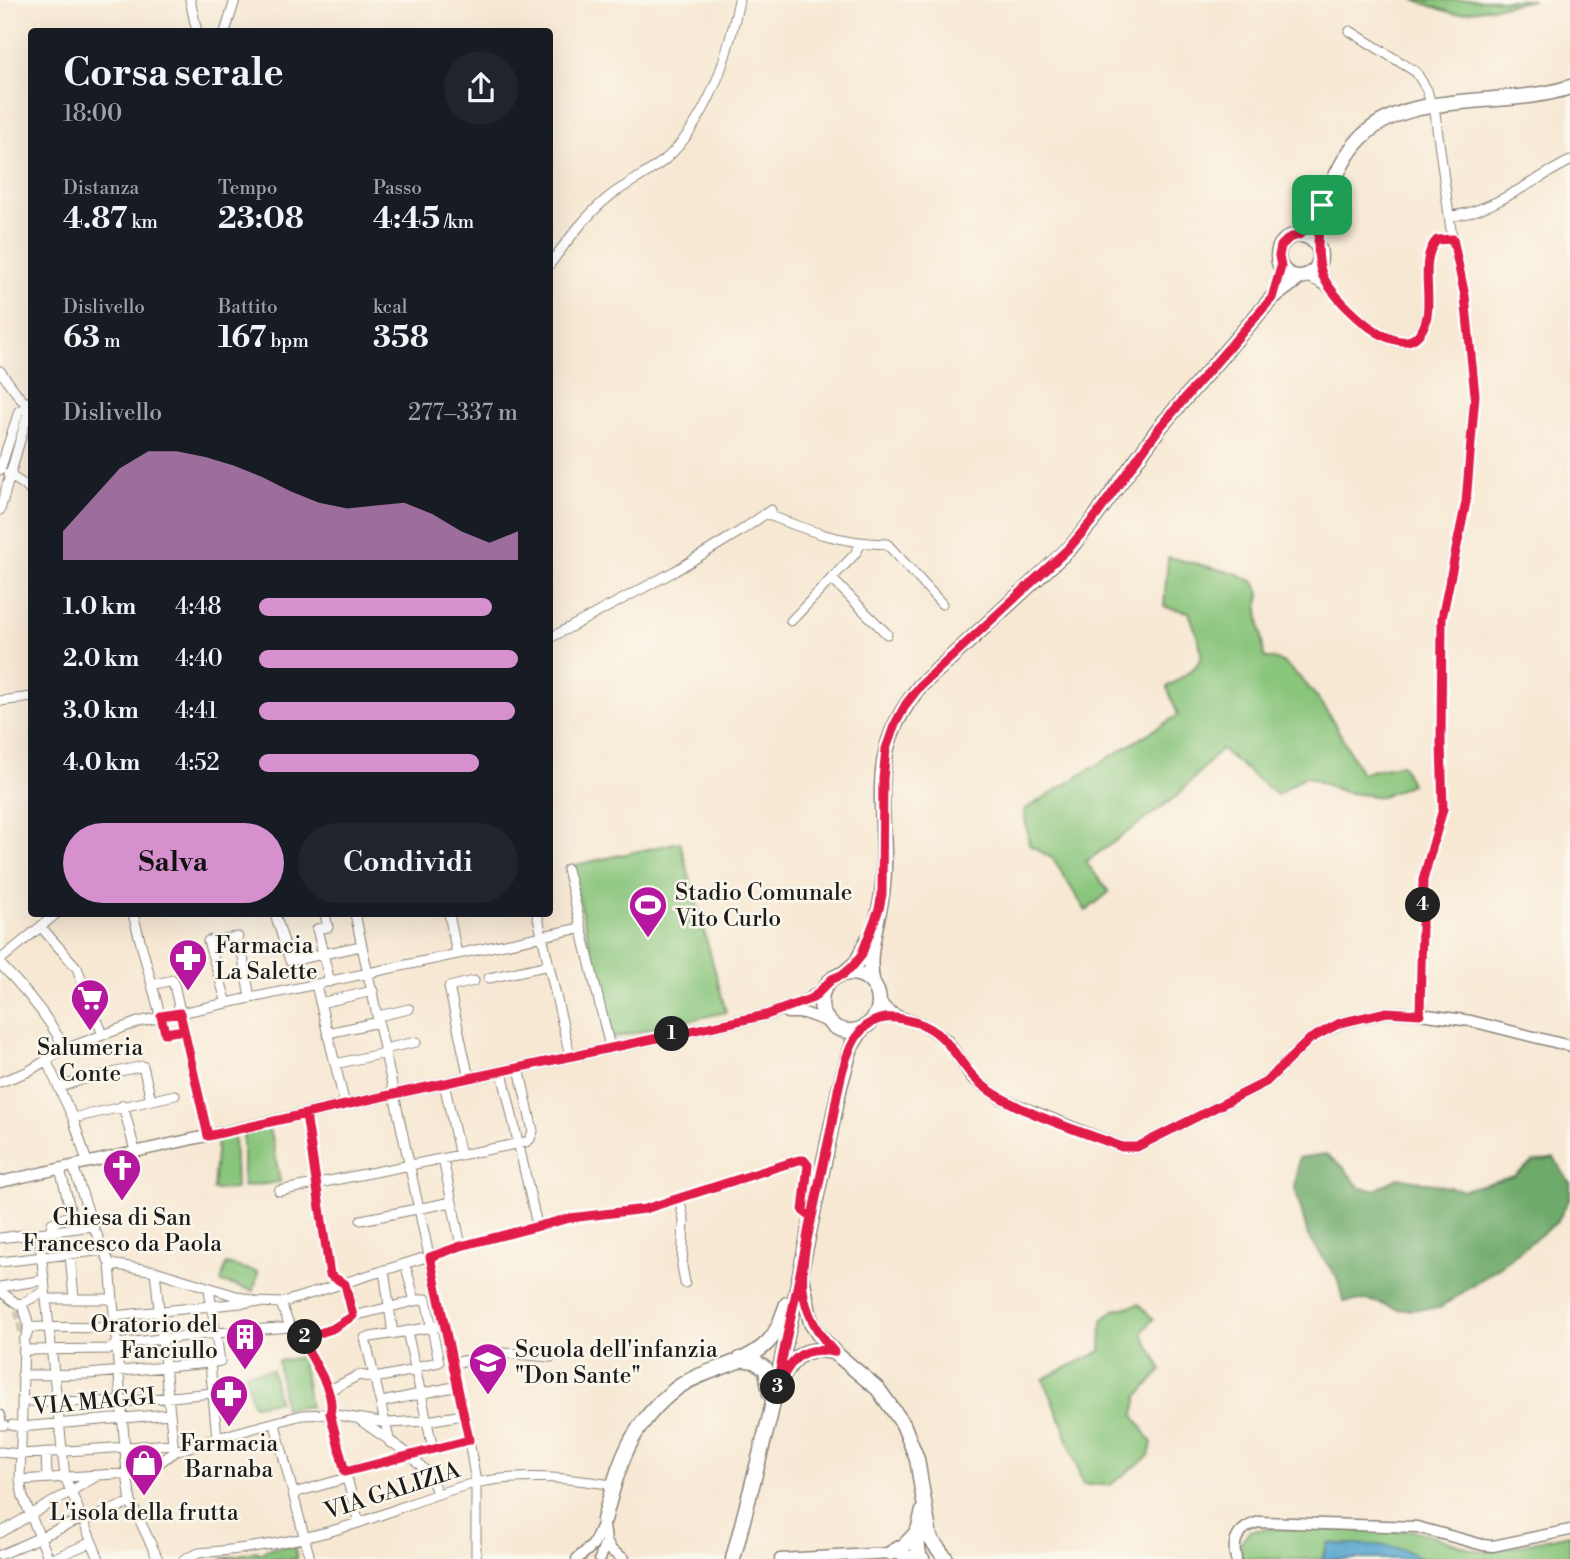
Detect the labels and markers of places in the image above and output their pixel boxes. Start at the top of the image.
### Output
pin [1292,175,1352,235]
place label: Stadio Comunale Vito Curlo [674,879,852,933]
sports icon: Stadio Comunale Vito Curlo [627,884,669,939]
pin: 4 [1406,888,1440,922]
place label: Farmacia La Salette [215,932,318,986]
pharmacy icon: Farmacia La Salette [167,937,209,992]
supermarket icon: Salumeria Conte [69,977,111,1032]
pin: 1 [654,1016,690,1052]
place label: Salumeria Conte [37,1034,143,1088]
church icon: Chiesa di San Francesco da Paola [101,1147,143,1202]
place label: Chiesa di San Francesco da Paola [22,1204,222,1258]
place label: Oratorio del Fanciullo [91,1311,218,1365]
building icon: Oratorio del Fanciullo [224,1316,266,1371]
pin: 2 [288,1320,322,1354]
place label: Scuola dell'infanzia "Don Sante" [515,1336,718,1390]
school or university icon: Scuola dell'infanzia "Don Sante" [467,1341,509,1396]
pin: 3 [760,1370,796,1404]
pharmacy icon: Farmacia Barnaba [208,1373,250,1428]
place label: Farmacia Barnaba [180,1430,279,1484]
shop icon: L'isola della frutta [123,1442,165,1497]
place label: L'isola della frutta [49,1499,239,1527]

